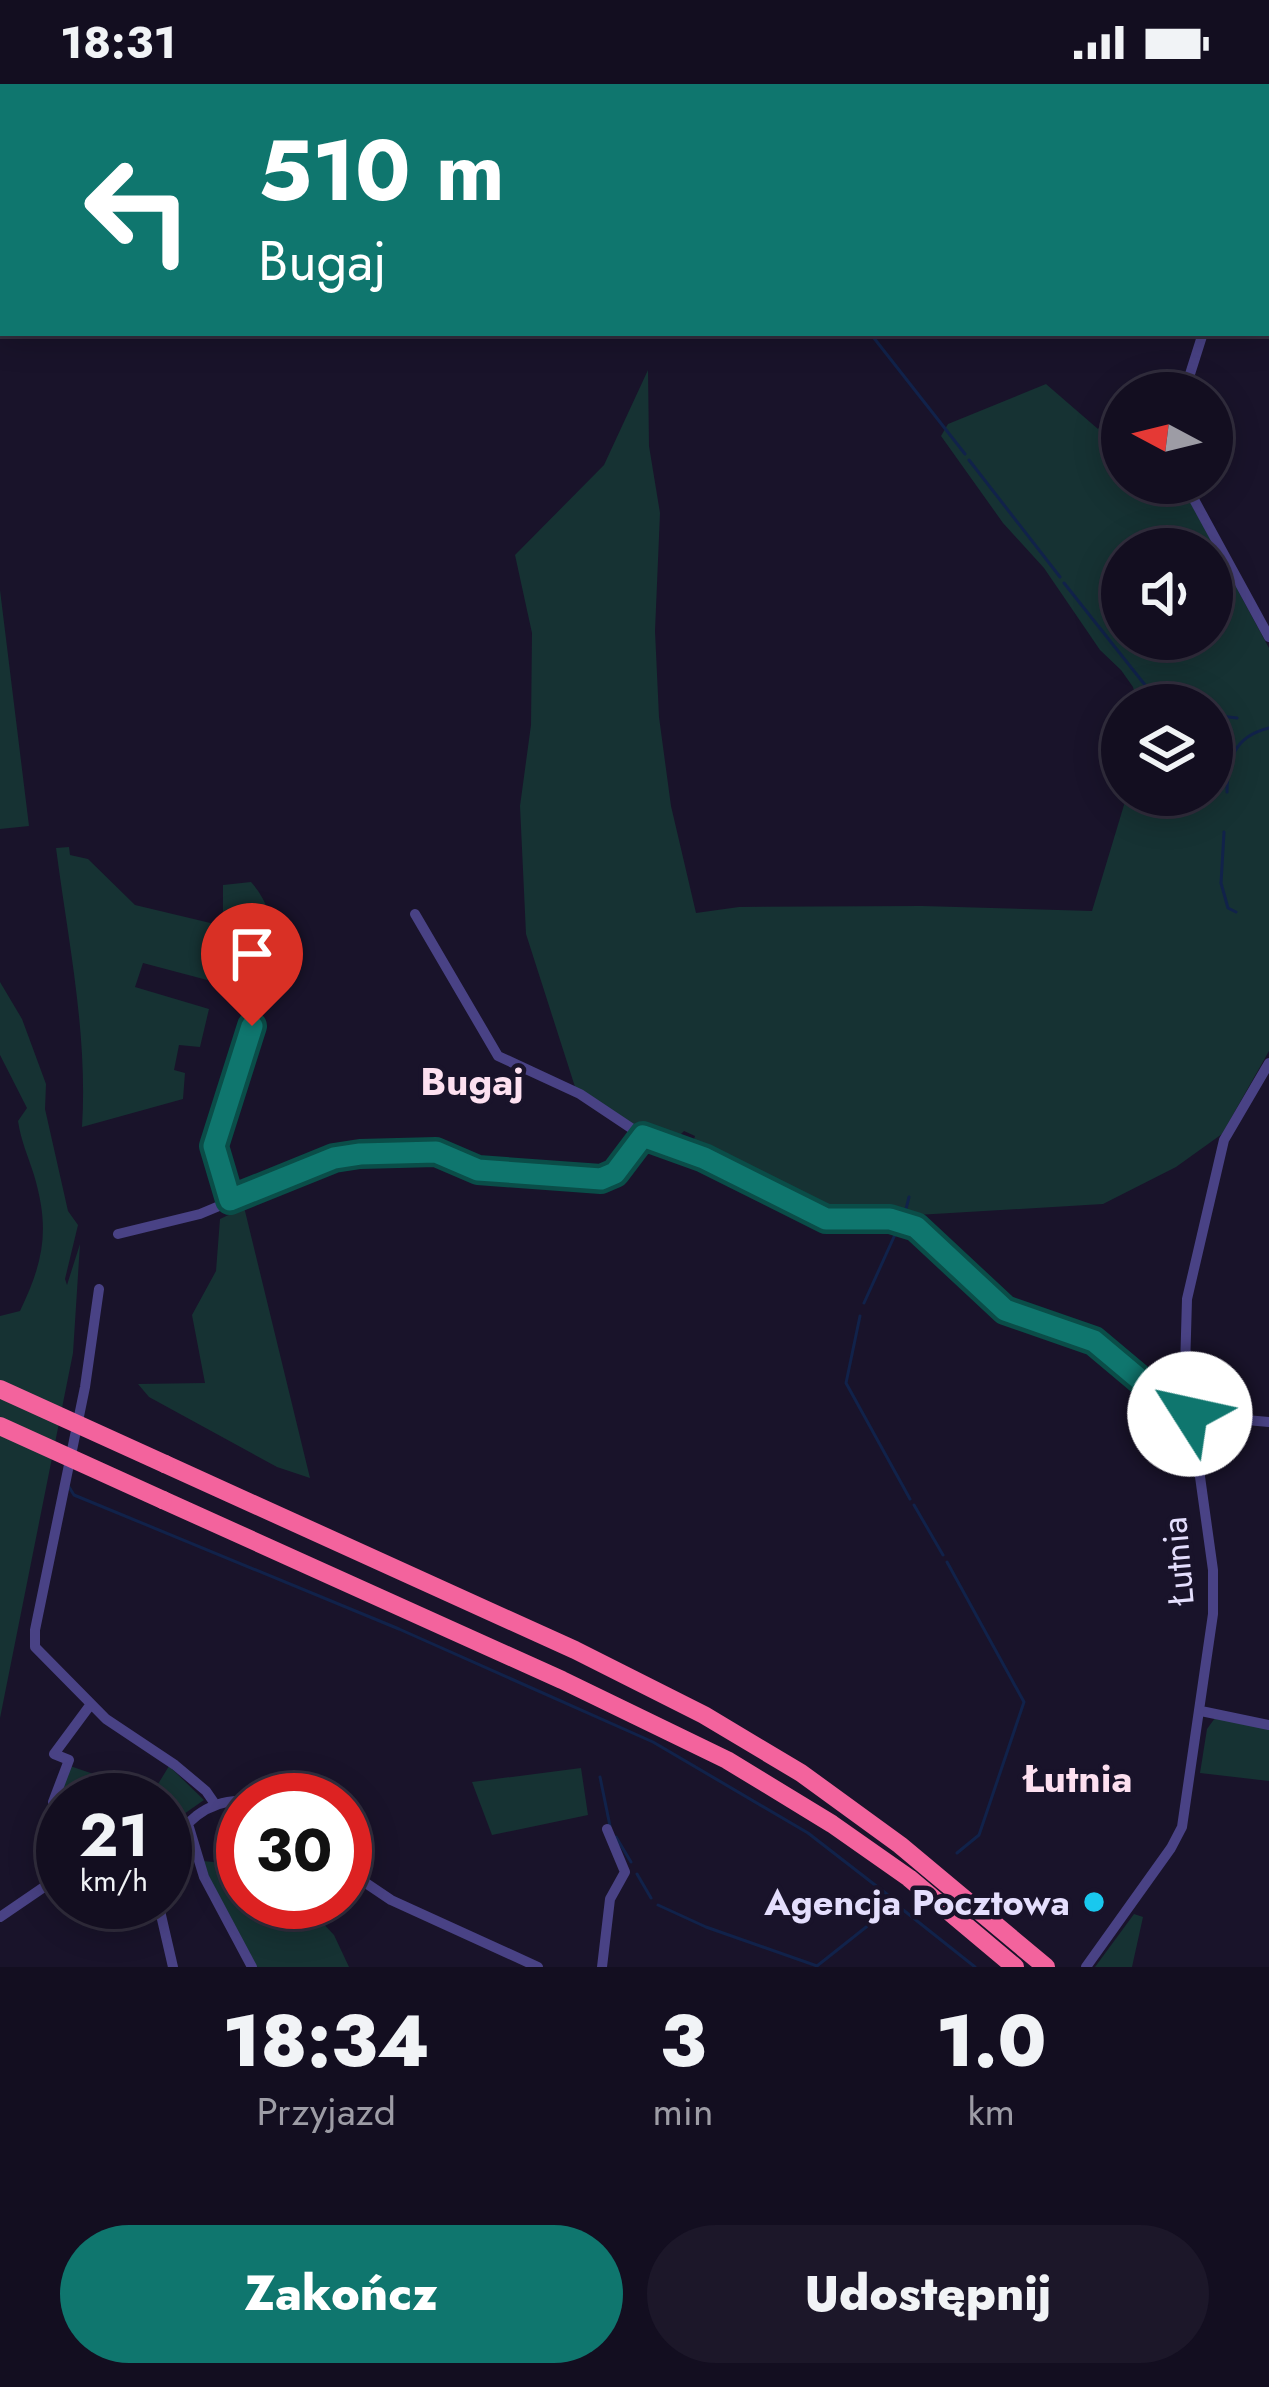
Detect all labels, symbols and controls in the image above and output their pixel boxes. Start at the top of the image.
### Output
text: 18:31 [60,10,176,75]
text: 510 m [258,110,505,232]
icon: left [60,132,216,288]
text: Bugaj [258,222,387,300]
north arrow [1101,372,1233,504]
map controls [1101,372,1233,816]
button: sound [1101,528,1233,660]
button: layers [1101,684,1233,816]
pin [201,903,303,1026]
icon: arrive [219,921,285,987]
district label: Bugaj [420,1053,524,1110]
position arrow [1127,1351,1253,1477]
street label: Łutnia [1147,1515,1207,1608]
district label: Łutnia [1021,1750,1133,1807]
speed limit sign: 30 [216,1773,372,1929]
text: 21 [79,1792,149,1879]
text: km/h [80,1859,148,1902]
place label: Agencja Pocztowa [763,1876,1070,1928]
marker: Agencja Pocztowa [1081,1889,1107,1915]
text: 18:34 [222,1989,430,2093]
text: 3 [660,1989,706,2093]
text: 1.0 [936,1989,1047,2093]
text: Przyjazd [256,2083,396,2140]
text: min [652,2083,713,2140]
text: km [967,2083,1015,2140]
button: Zakończ [60,2225,623,2363]
button: Udostępnij [647,2225,1209,2363]

